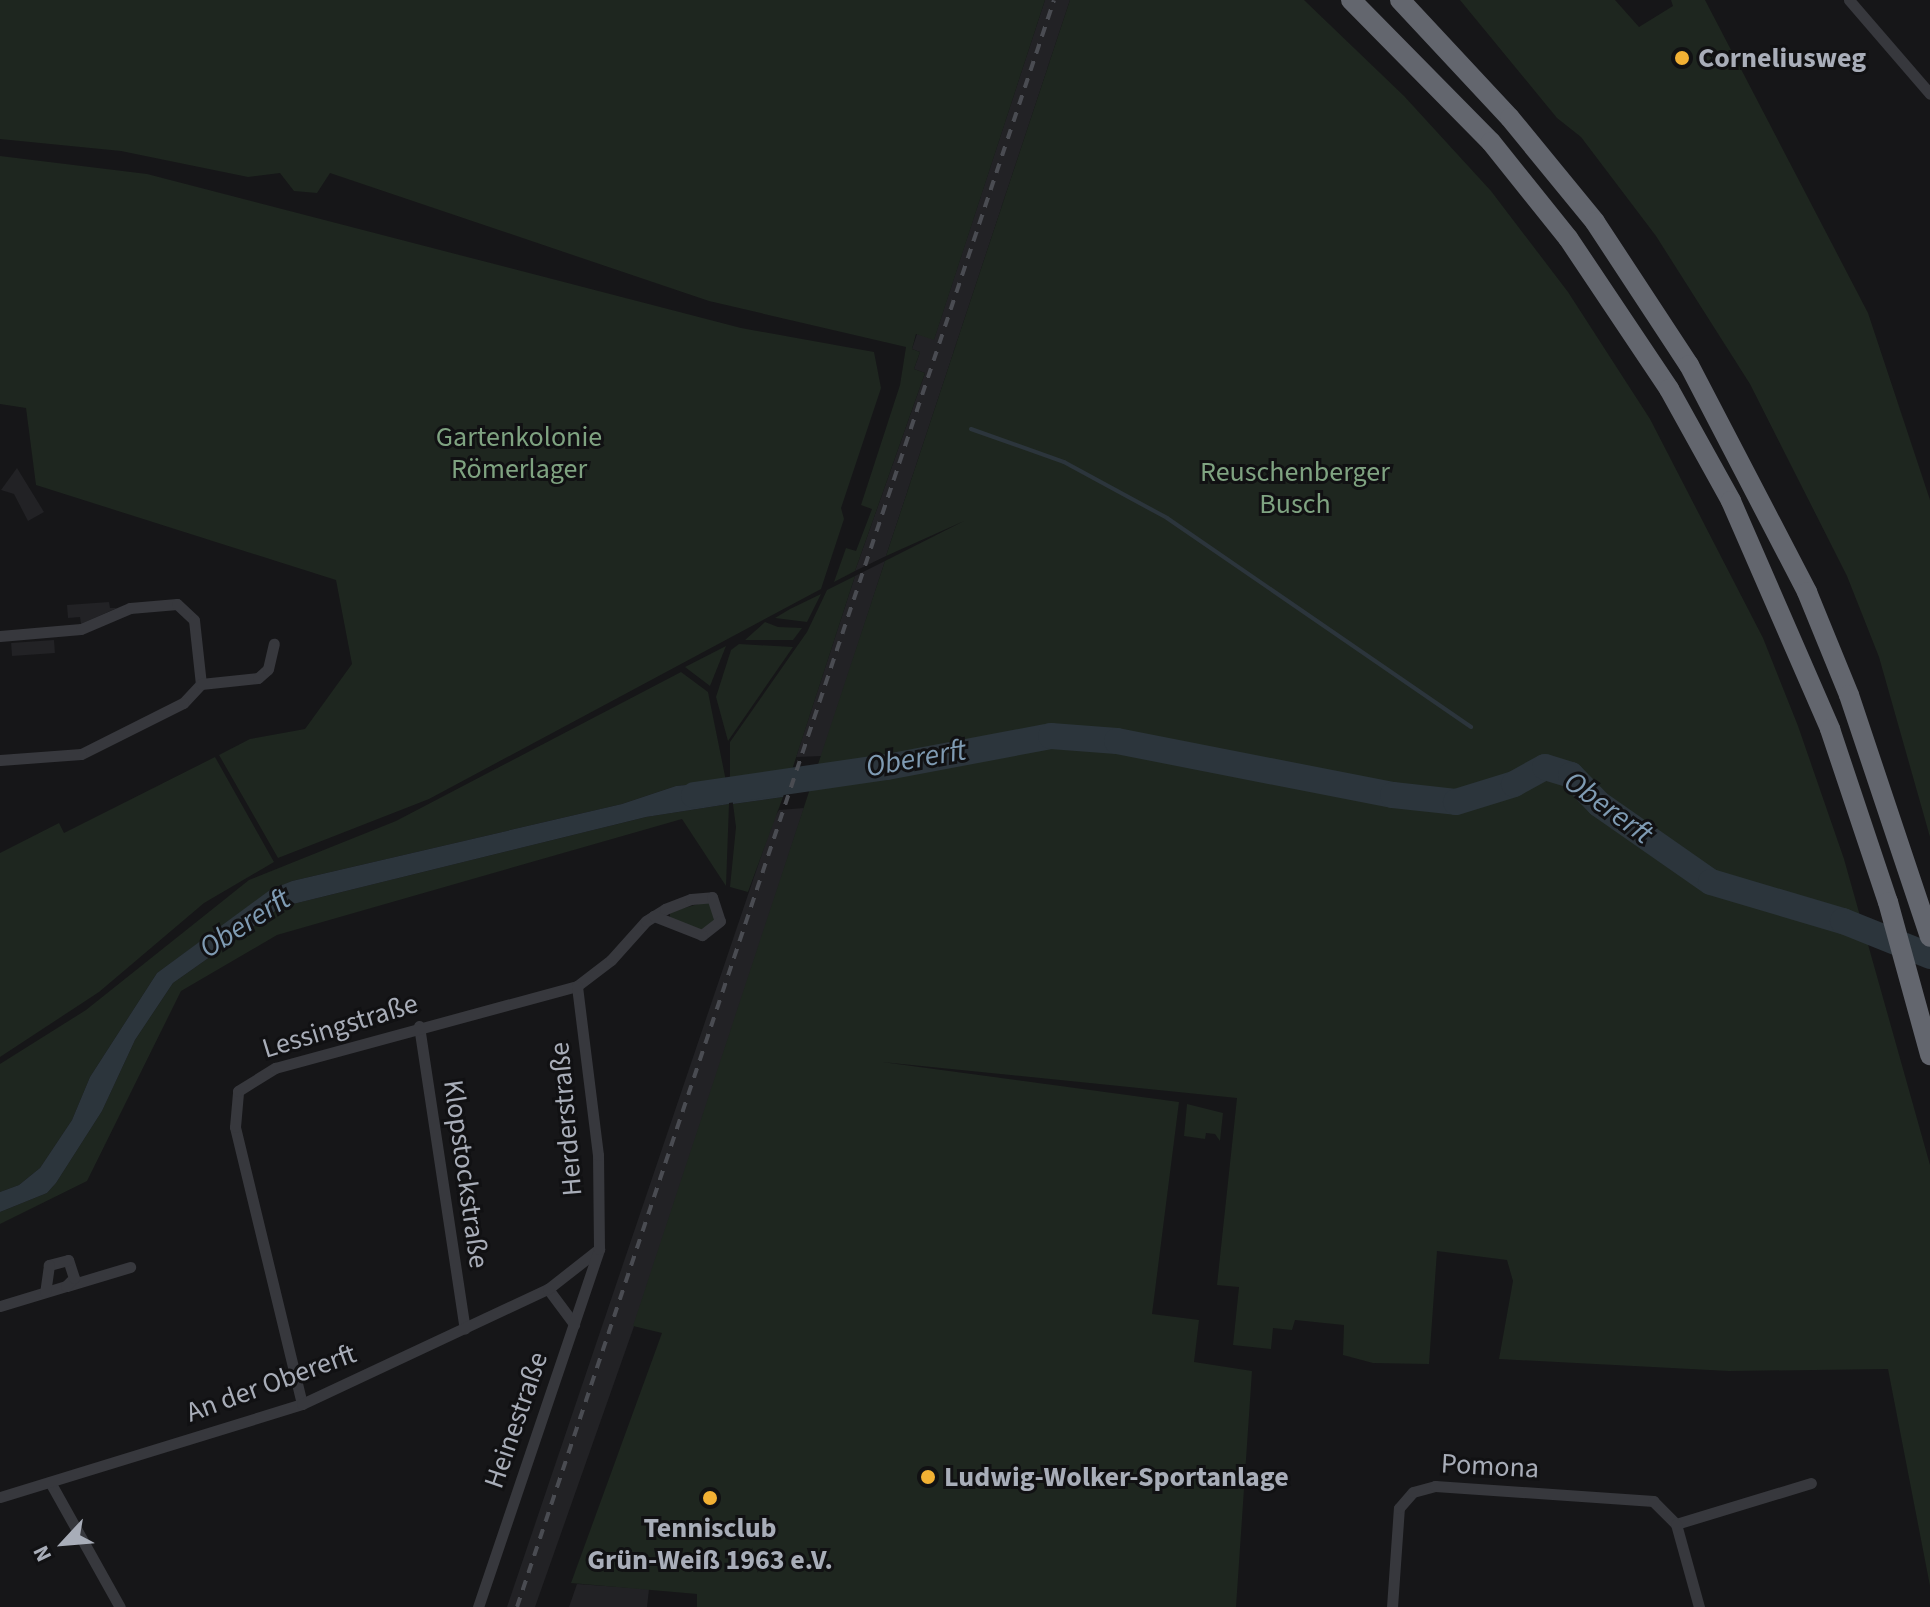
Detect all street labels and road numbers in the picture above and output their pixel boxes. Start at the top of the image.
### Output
street label: Lessingstraße [258,986,422,1066]
street label: Herderstraße [543,1041,589,1197]
street label: Klopstockstraße [436,1078,496,1270]
street label: An der Obererft [181,1337,361,1429]
street label: Heinestraße [477,1347,555,1493]
street label: Pomona [1440,1447,1540,1485]

